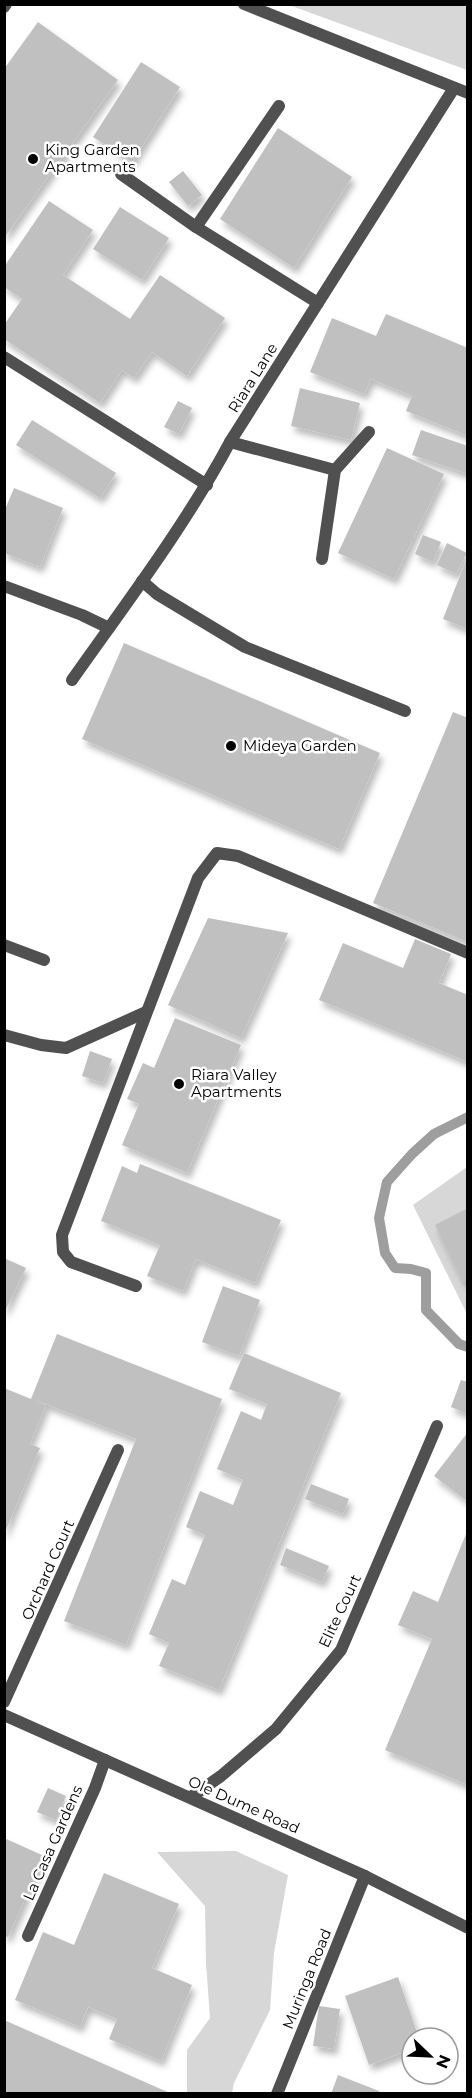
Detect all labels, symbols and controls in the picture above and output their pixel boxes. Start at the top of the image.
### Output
place label: King Garden Apartments [45,140,140,176]
marker: King Garden Apartments [26,152,40,166]
street label: Riara Lane [224,339,282,416]
place label: Mideya Garden [243,736,357,755]
marker: Mideya Garden [224,739,238,753]
place label: Riara Valley Apartments [191,1065,282,1101]
marker: Riara Valley Apartments [172,1077,186,1091]
street label: Orchard Court [17,1517,78,1623]
street label: Elite Court [314,1571,365,1651]
street label: Ole Dume Road [185,1771,303,1838]
street label: La Casa Gardens [19,1782,86,1903]
street label: Muringa Road [278,1926,335,2032]
north arrow [400,2026,460,2086]
text: N [432,2052,455,2071]

